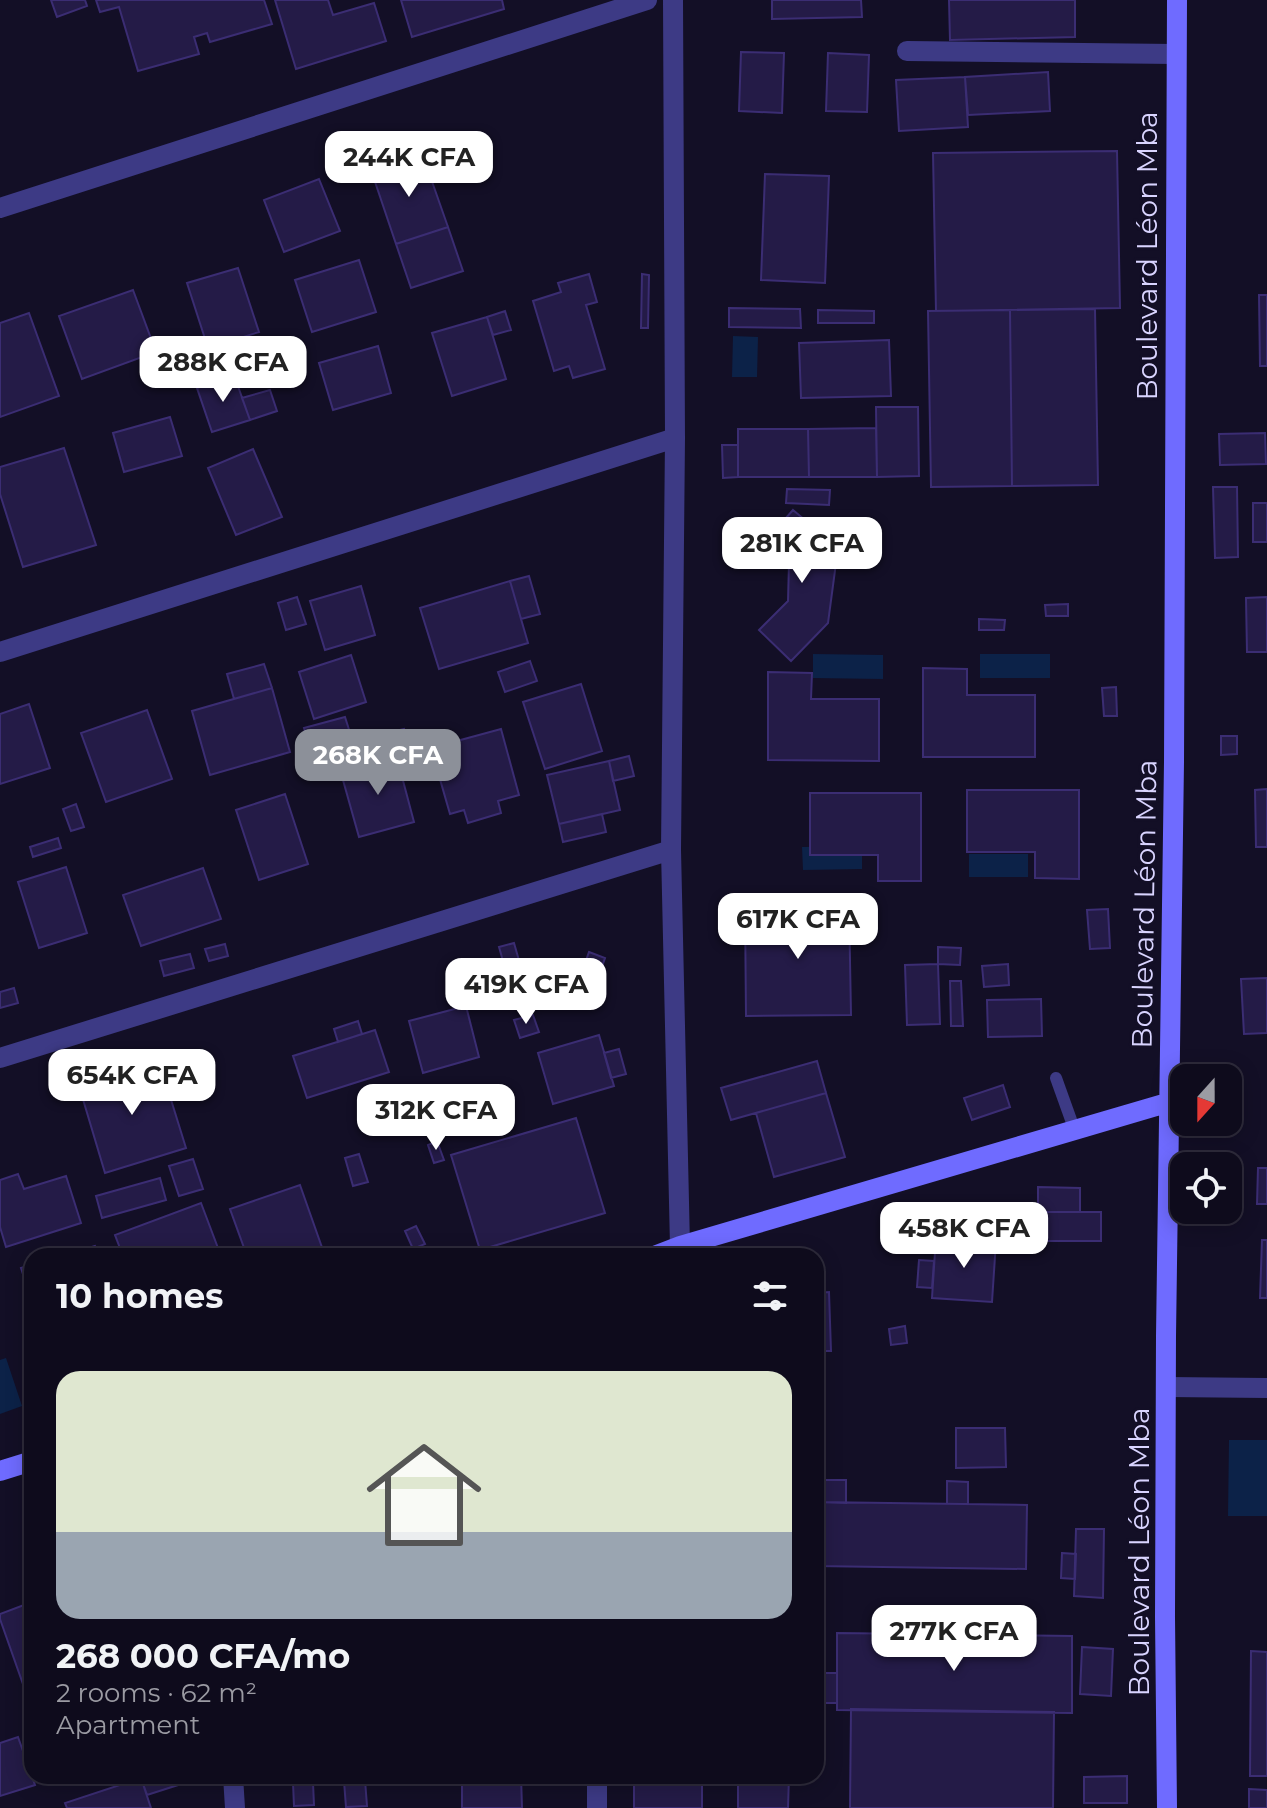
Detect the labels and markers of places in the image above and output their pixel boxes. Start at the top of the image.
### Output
pin: 244K CFA [326,131,492,199]
pin: 288K CFA [140,336,306,404]
pin: 281K CFA [719,517,885,585]
pin: 268K CFA [295,729,461,797]
pin: 617K CFA [715,893,881,961]
pin: 419K CFA [443,958,609,1026]
pin: 654K CFA [49,1049,215,1117]
pin: 312K CFA [353,1084,519,1152]
pin: 458K CFA [881,1202,1047,1270]
pin: 277K CFA [871,1605,1037,1673]

